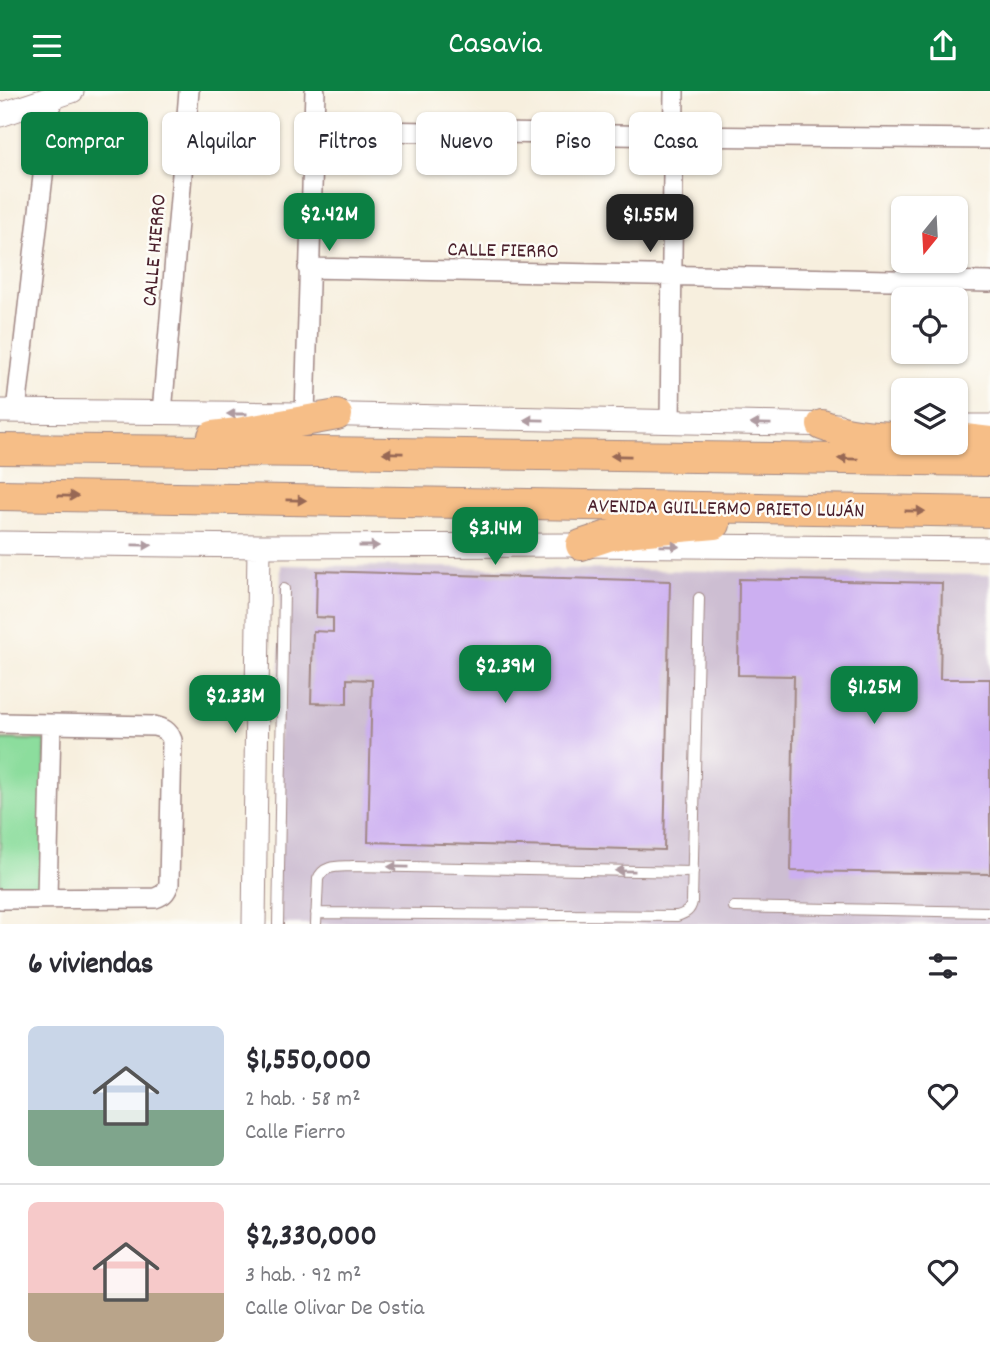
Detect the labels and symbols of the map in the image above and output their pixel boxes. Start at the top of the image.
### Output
street label: CALLE HIERRO [136,193,176,308]
pin: $2.42M [272,193,386,253]
pin: $1.55M [593,195,707,254]
north arrow [891,196,968,273]
street label: CALLE FIERRO [447,236,559,268]
one-way arrow [225,408,247,420]
one-way arrow [523,414,545,425]
one-way arrow [750,418,772,430]
one-way arrow [382,447,404,459]
one-way arrow [610,450,632,462]
one-way arrow [837,453,859,465]
one-way arrow [57,490,79,502]
street label: AVENIDA GUILLERMO PRIETO LUJÁN [587,493,865,527]
one-way arrow [285,494,307,506]
one-way arrow [904,505,926,516]
pin: $3.14M [438,507,552,567]
one-way arrow [131,539,153,550]
one-way arrow [358,540,380,552]
one-way arrow [659,540,681,552]
pin: $2.39M [448,645,562,705]
pin: $1.25M [817,667,931,726]
pin: $2.33M [178,675,292,735]
one-way arrow [386,861,408,873]
one-way arrow [614,865,636,877]

